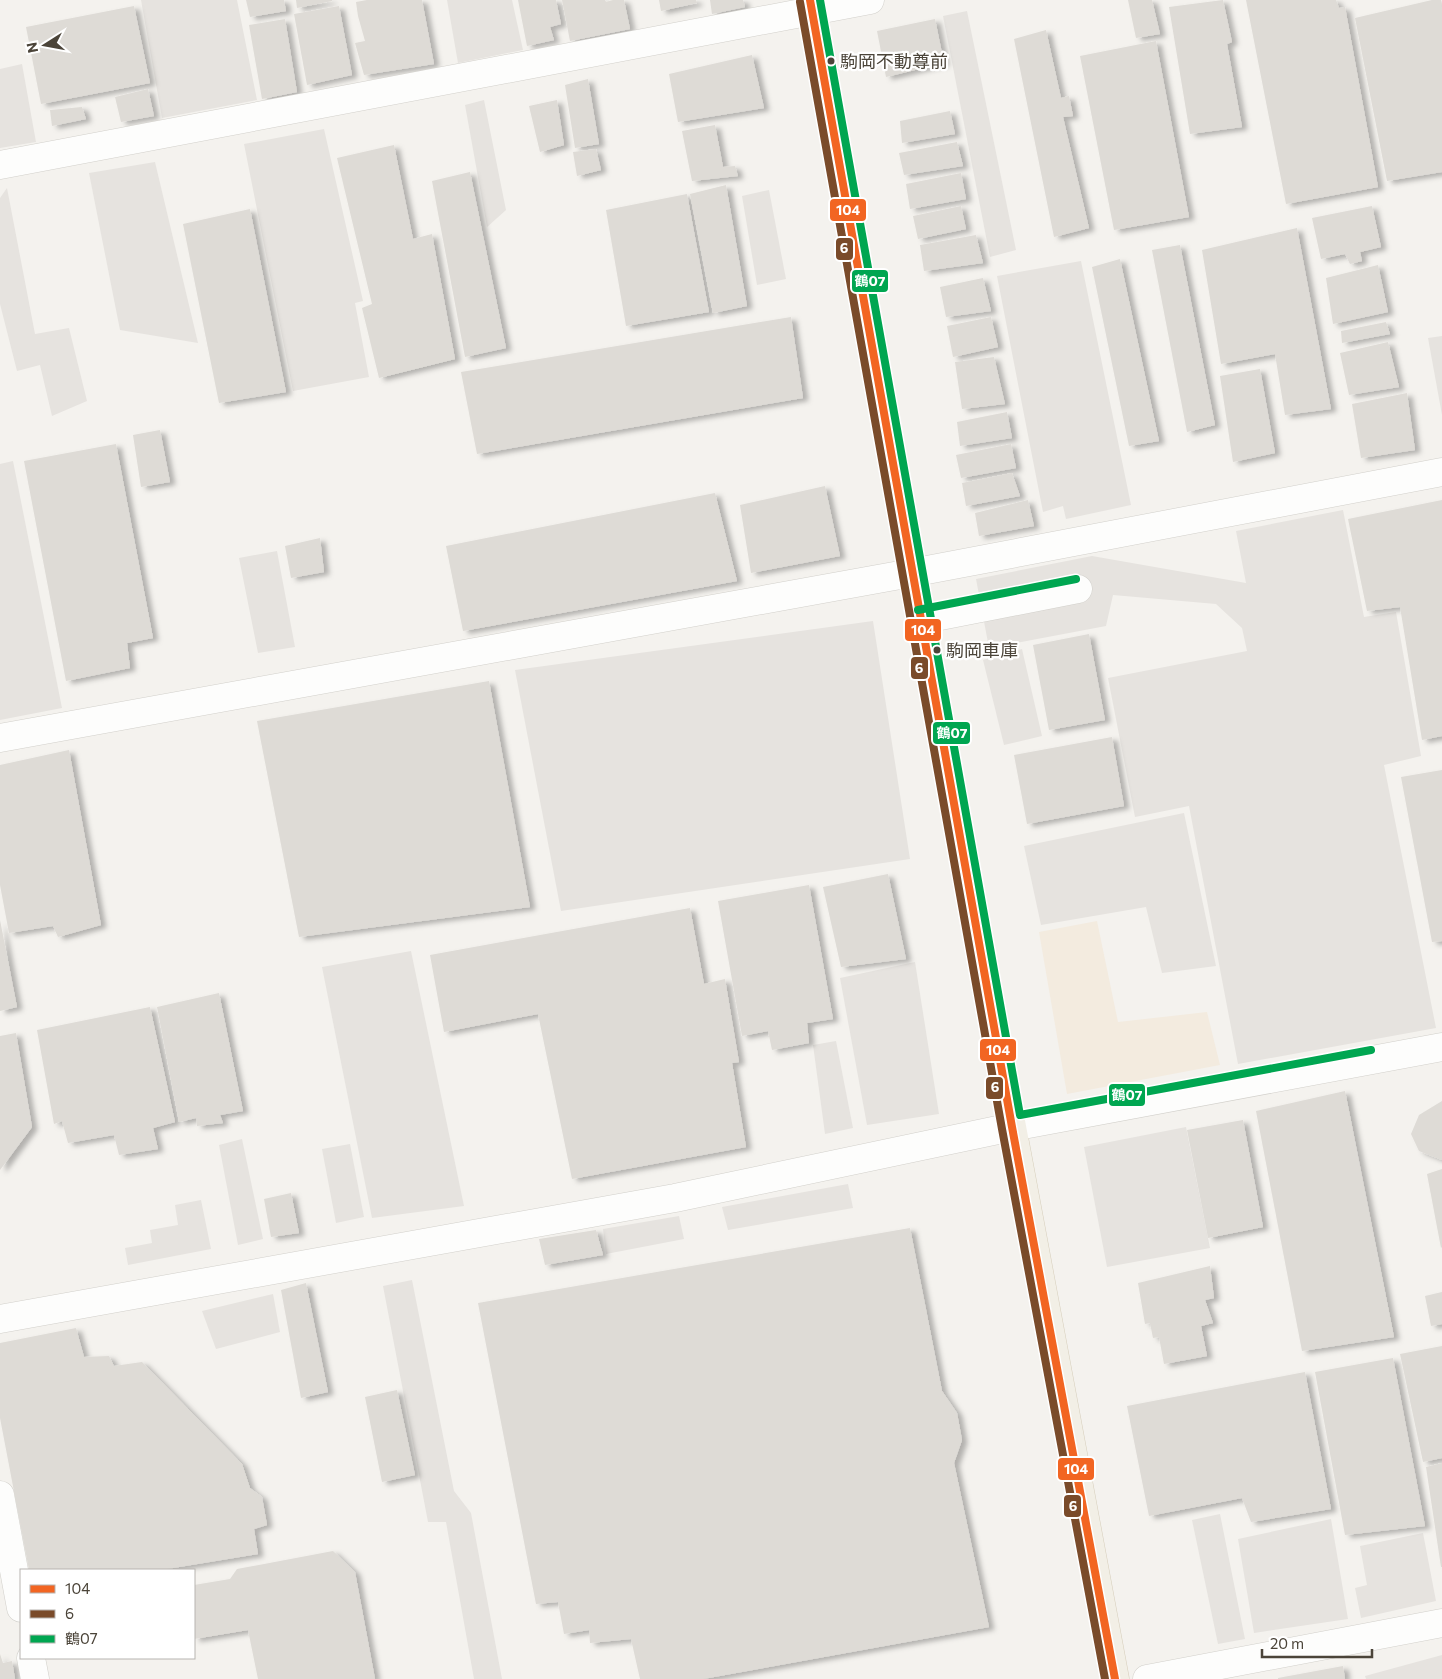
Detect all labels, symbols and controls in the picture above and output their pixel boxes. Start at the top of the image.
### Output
north arrow [20,20,70,70]
text: N [22,41,41,54]
place label: 駒岡不動尊前 [840,50,948,72]
marker: 駒岡不動尊前 [826,56,836,66]
line badge: 104 [829,198,867,222]
text: 104 [836,201,861,218]
line badge: 6 [835,237,854,261]
text: 6 [840,239,849,256]
line badge: 鶴07 [851,269,889,293]
text: 鶴07 [855,272,886,289]
line badge: 104 [904,618,942,642]
text: 104 [911,621,936,638]
place label: 駒岡車庫 [946,639,1018,661]
marker: 駒岡車庫 [932,645,942,655]
line badge: 6 [910,656,929,680]
text: 6 [915,659,924,676]
line badge: 鶴07 [932,721,971,745]
text: 鶴07 [937,724,968,741]
line badge: 104 [979,1038,1017,1062]
text: 104 [986,1041,1011,1058]
line badge: 6 [985,1076,1004,1100]
text: 6 [991,1078,1000,1095]
line badge: 鶴07 [1108,1083,1146,1107]
text: 鶴07 [1112,1086,1143,1103]
line badge: 104 [1057,1457,1095,1481]
text: 104 [1064,1460,1089,1477]
line badge: 6 [1063,1494,1082,1518]
text: 6 [1069,1497,1078,1514]
legend [20,1569,195,1659]
text: 104 [65,1579,90,1597]
text: 6 [65,1604,74,1622]
scale bar [1262,1626,1372,1658]
text: 鶴07 [65,1629,98,1647]
text: 20 m [1270,1634,1304,1652]

